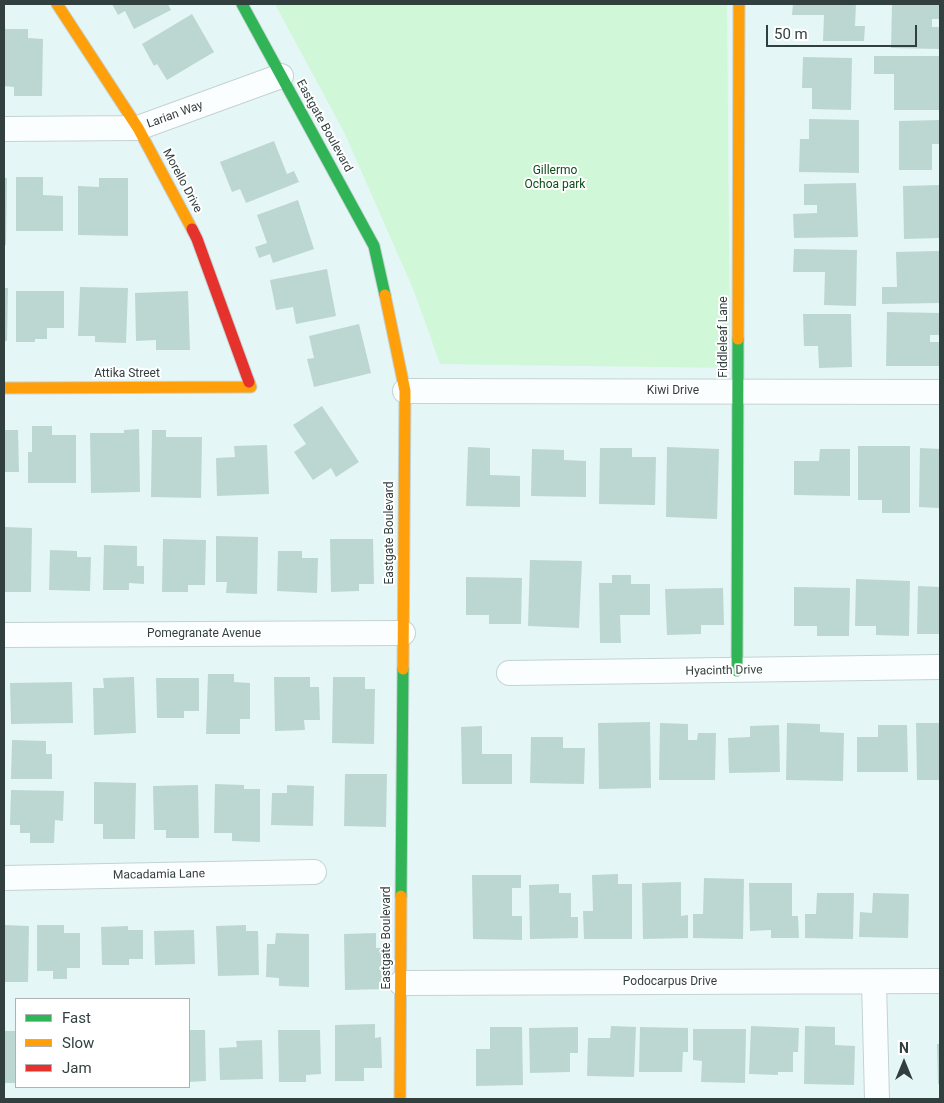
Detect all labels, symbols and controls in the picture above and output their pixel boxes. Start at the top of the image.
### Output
scale bar [769,15,920,47]
text: 50 m [774,25,808,43]
street label: Eastgate Boulevard [293,77,355,175]
street label: Larian Way [145,98,205,132]
street label: Morello Drive [159,147,205,215]
park label: Gillermo Ochoa park [525,164,585,192]
street label: Fiddleleaf Lane [717,296,731,378]
street label: Attika Street [94,367,160,381]
street label: Kiwi Drive [647,384,699,398]
street label: Eastgate Boulevard [383,481,397,585]
street label: Pomegranate Avenue [147,627,261,641]
street label: Hyacinth Drive [685,663,763,679]
street label: Macadamia Lane [113,867,205,883]
street label: Eastgate Boulevard [380,886,394,990]
street label: Podocarpus Drive [623,975,717,989]
legend [15,998,190,1088]
text: Fast [62,1009,91,1027]
text: Slow [62,1034,94,1052]
north arrow [879,1038,929,1088]
text: N [899,1040,909,1056]
text: Jam [62,1059,92,1077]

